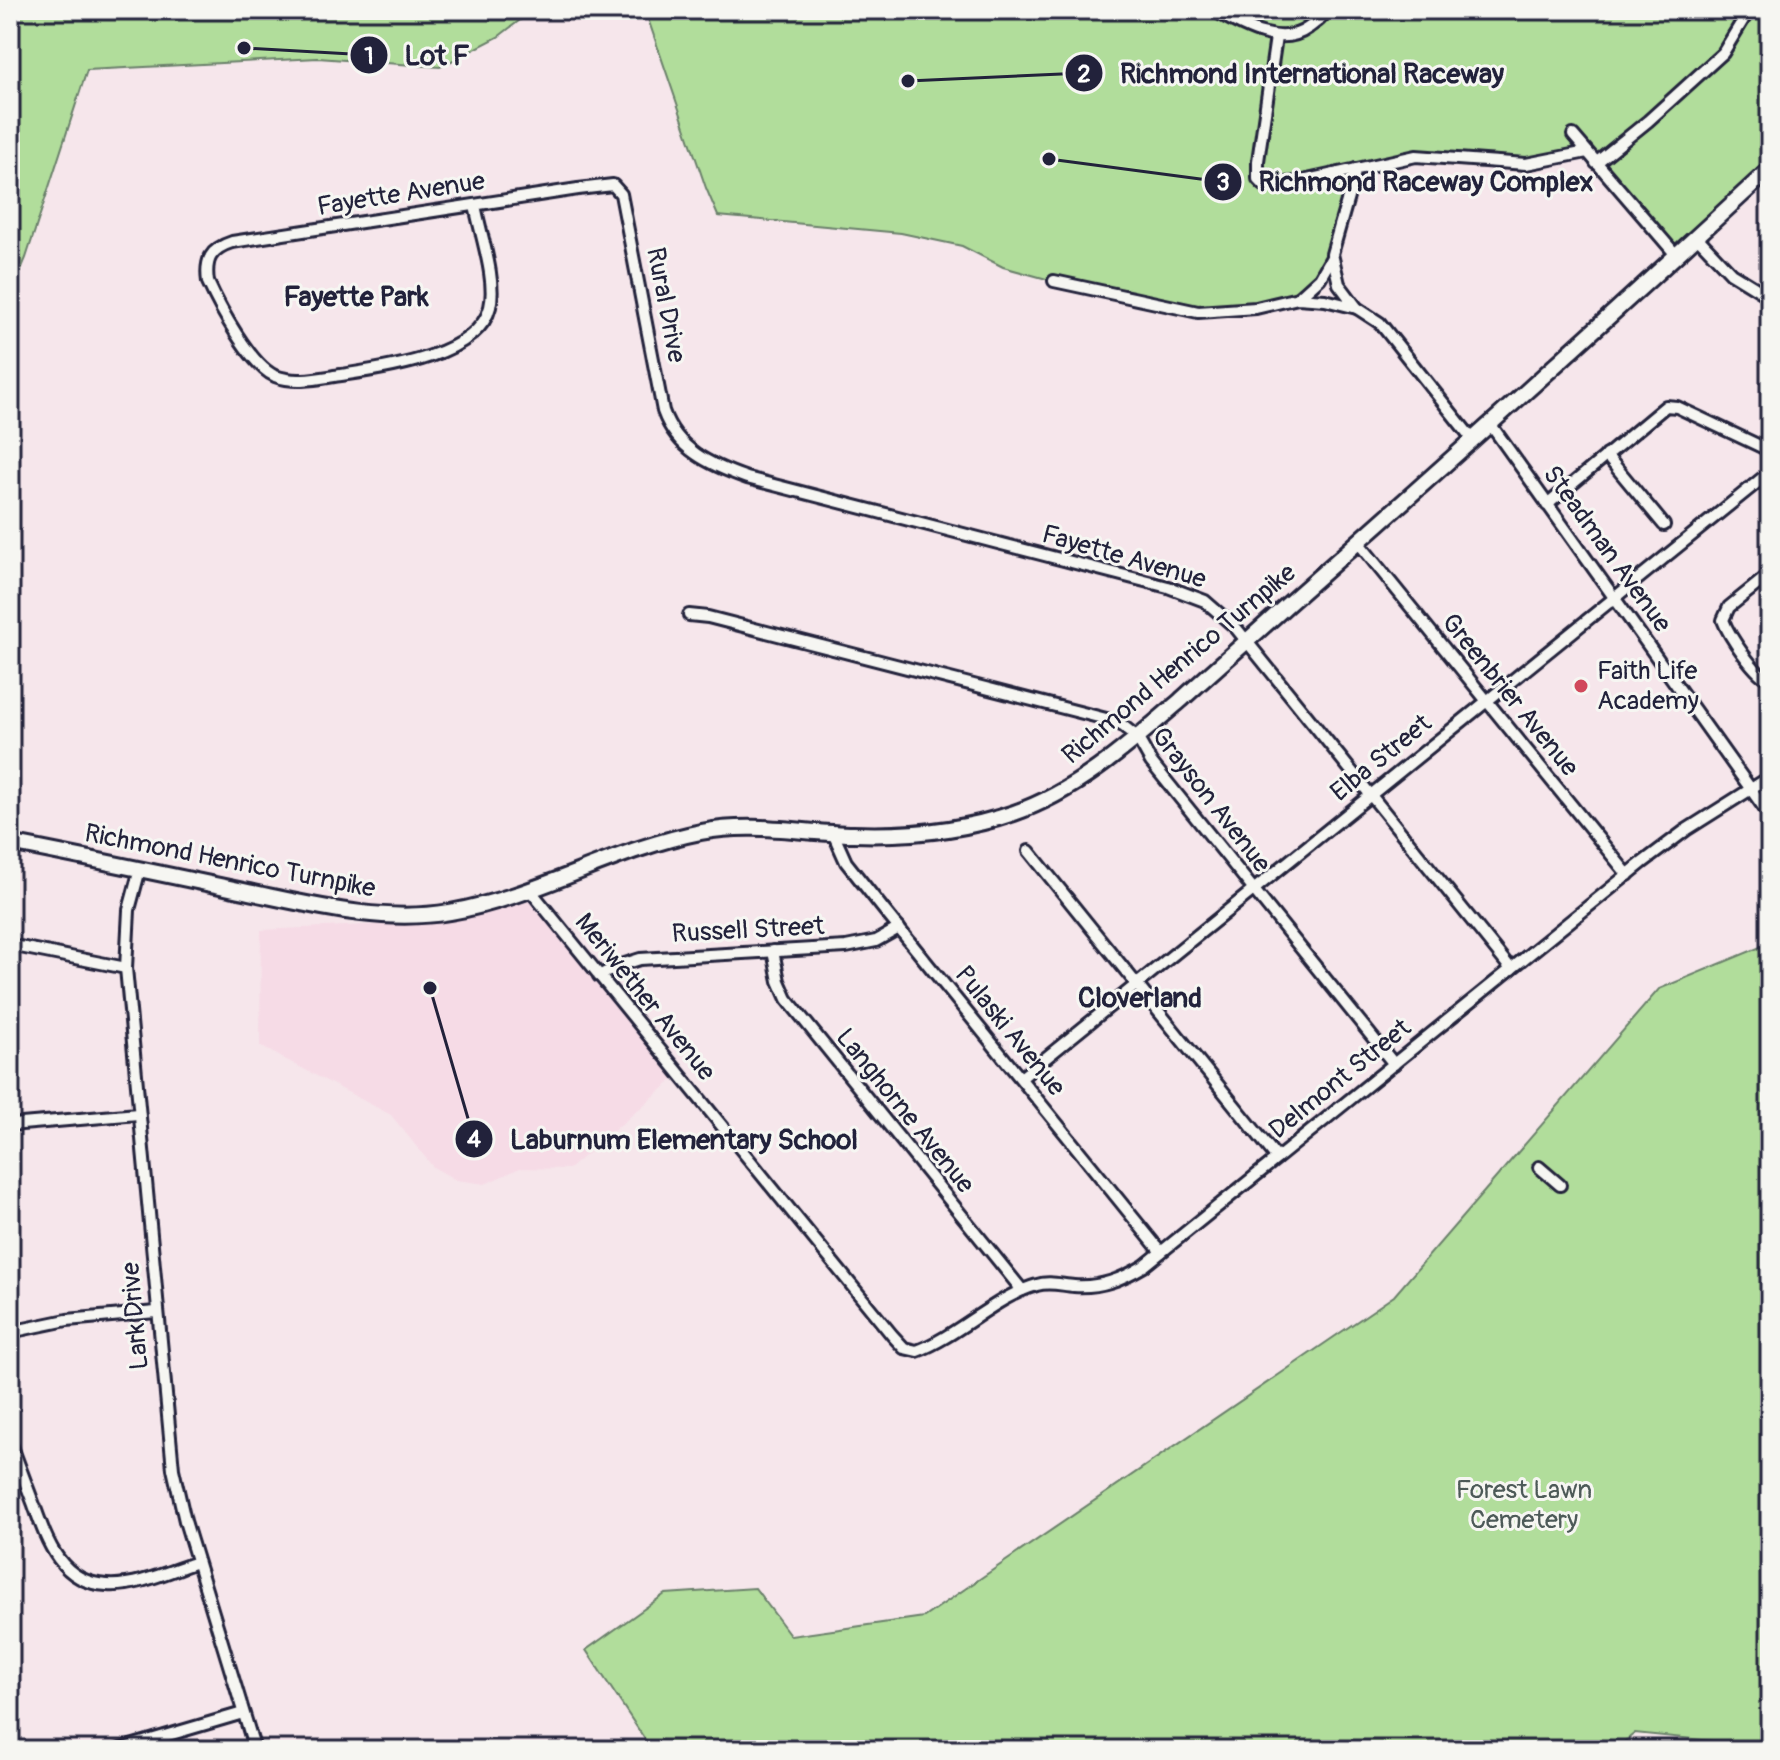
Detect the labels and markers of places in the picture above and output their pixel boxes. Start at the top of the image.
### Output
callout: Lot F [349,29,486,81]
callout: Richmond International Raceway [1064,47,1520,99]
callout: Richmond Raceway Complex [1203,156,1610,208]
place label: Faith Life Academy [1597,655,1699,717]
marker: Faith Life Academy [1572,677,1590,695]
callout: Laburnum Elementary School [454,1113,874,1165]

